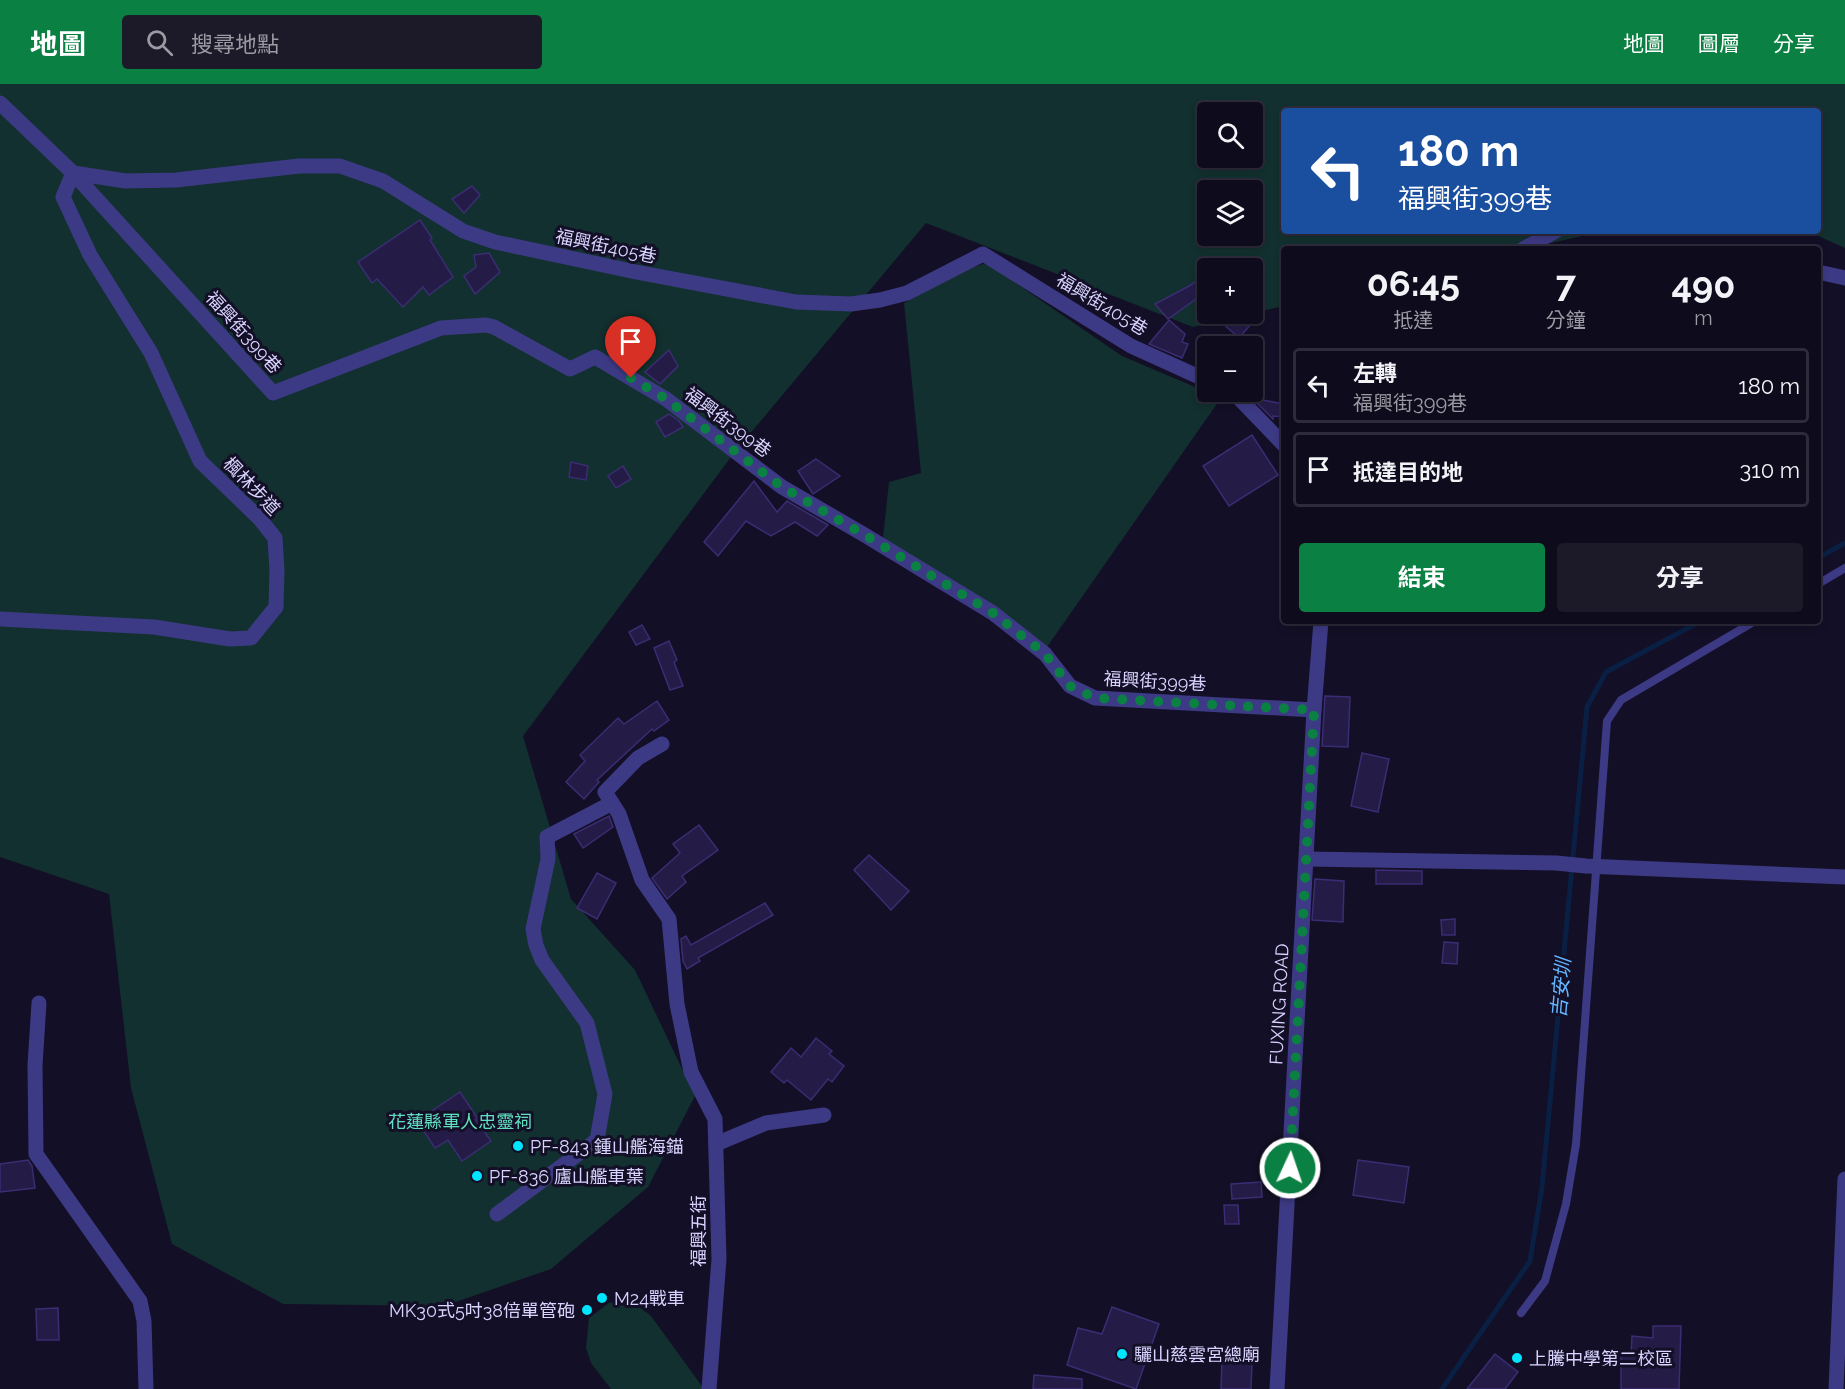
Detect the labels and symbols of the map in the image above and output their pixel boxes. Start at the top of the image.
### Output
street label: 福興街405巷 [554,225,658,267]
street label: 福興街405巷 [1053,269,1151,339]
street label: 福興街399巷 [202,287,286,377]
pin [605,316,656,378]
street label: 福興街399巷 [681,383,775,461]
street label: 楓林步道 [219,453,285,519]
street label: 福興街399巷 [1103,668,1207,694]
street label: FUXING ROAD [1265,943,1293,1065]
water label: 吉安圳 [1546,954,1576,1019]
park label: 花蓮縣軍人忠靈祠 [388,1111,532,1132]
place label: PF-843 鍾山艦海錨 [530,1136,684,1157]
position arrow [1258,1136,1322,1200]
marker: PF-843 鍾山艦海錨 [511,1139,525,1153]
place label: PF-836 廬山艦車葉 [489,1166,644,1187]
marker: PF-836 廬山艦車葉 [470,1169,484,1183]
street label: 福興五街 [688,1195,709,1267]
place label: M24戰車 [614,1288,685,1309]
marker: M24戰車 [595,1291,609,1305]
place label: MK30式5吋38倍單管砲 [389,1300,575,1321]
marker: MK30式5吋38倍單管砲 [580,1303,594,1317]
place label: 驪山慈雲宮總廟 [1134,1344,1260,1365]
marker: 驪山慈雲宮總廟 [1115,1347,1129,1361]
place label: 上騰中學第二校區 [1529,1348,1673,1369]
marker: 上騰中學第二校區 [1510,1351,1524,1365]

